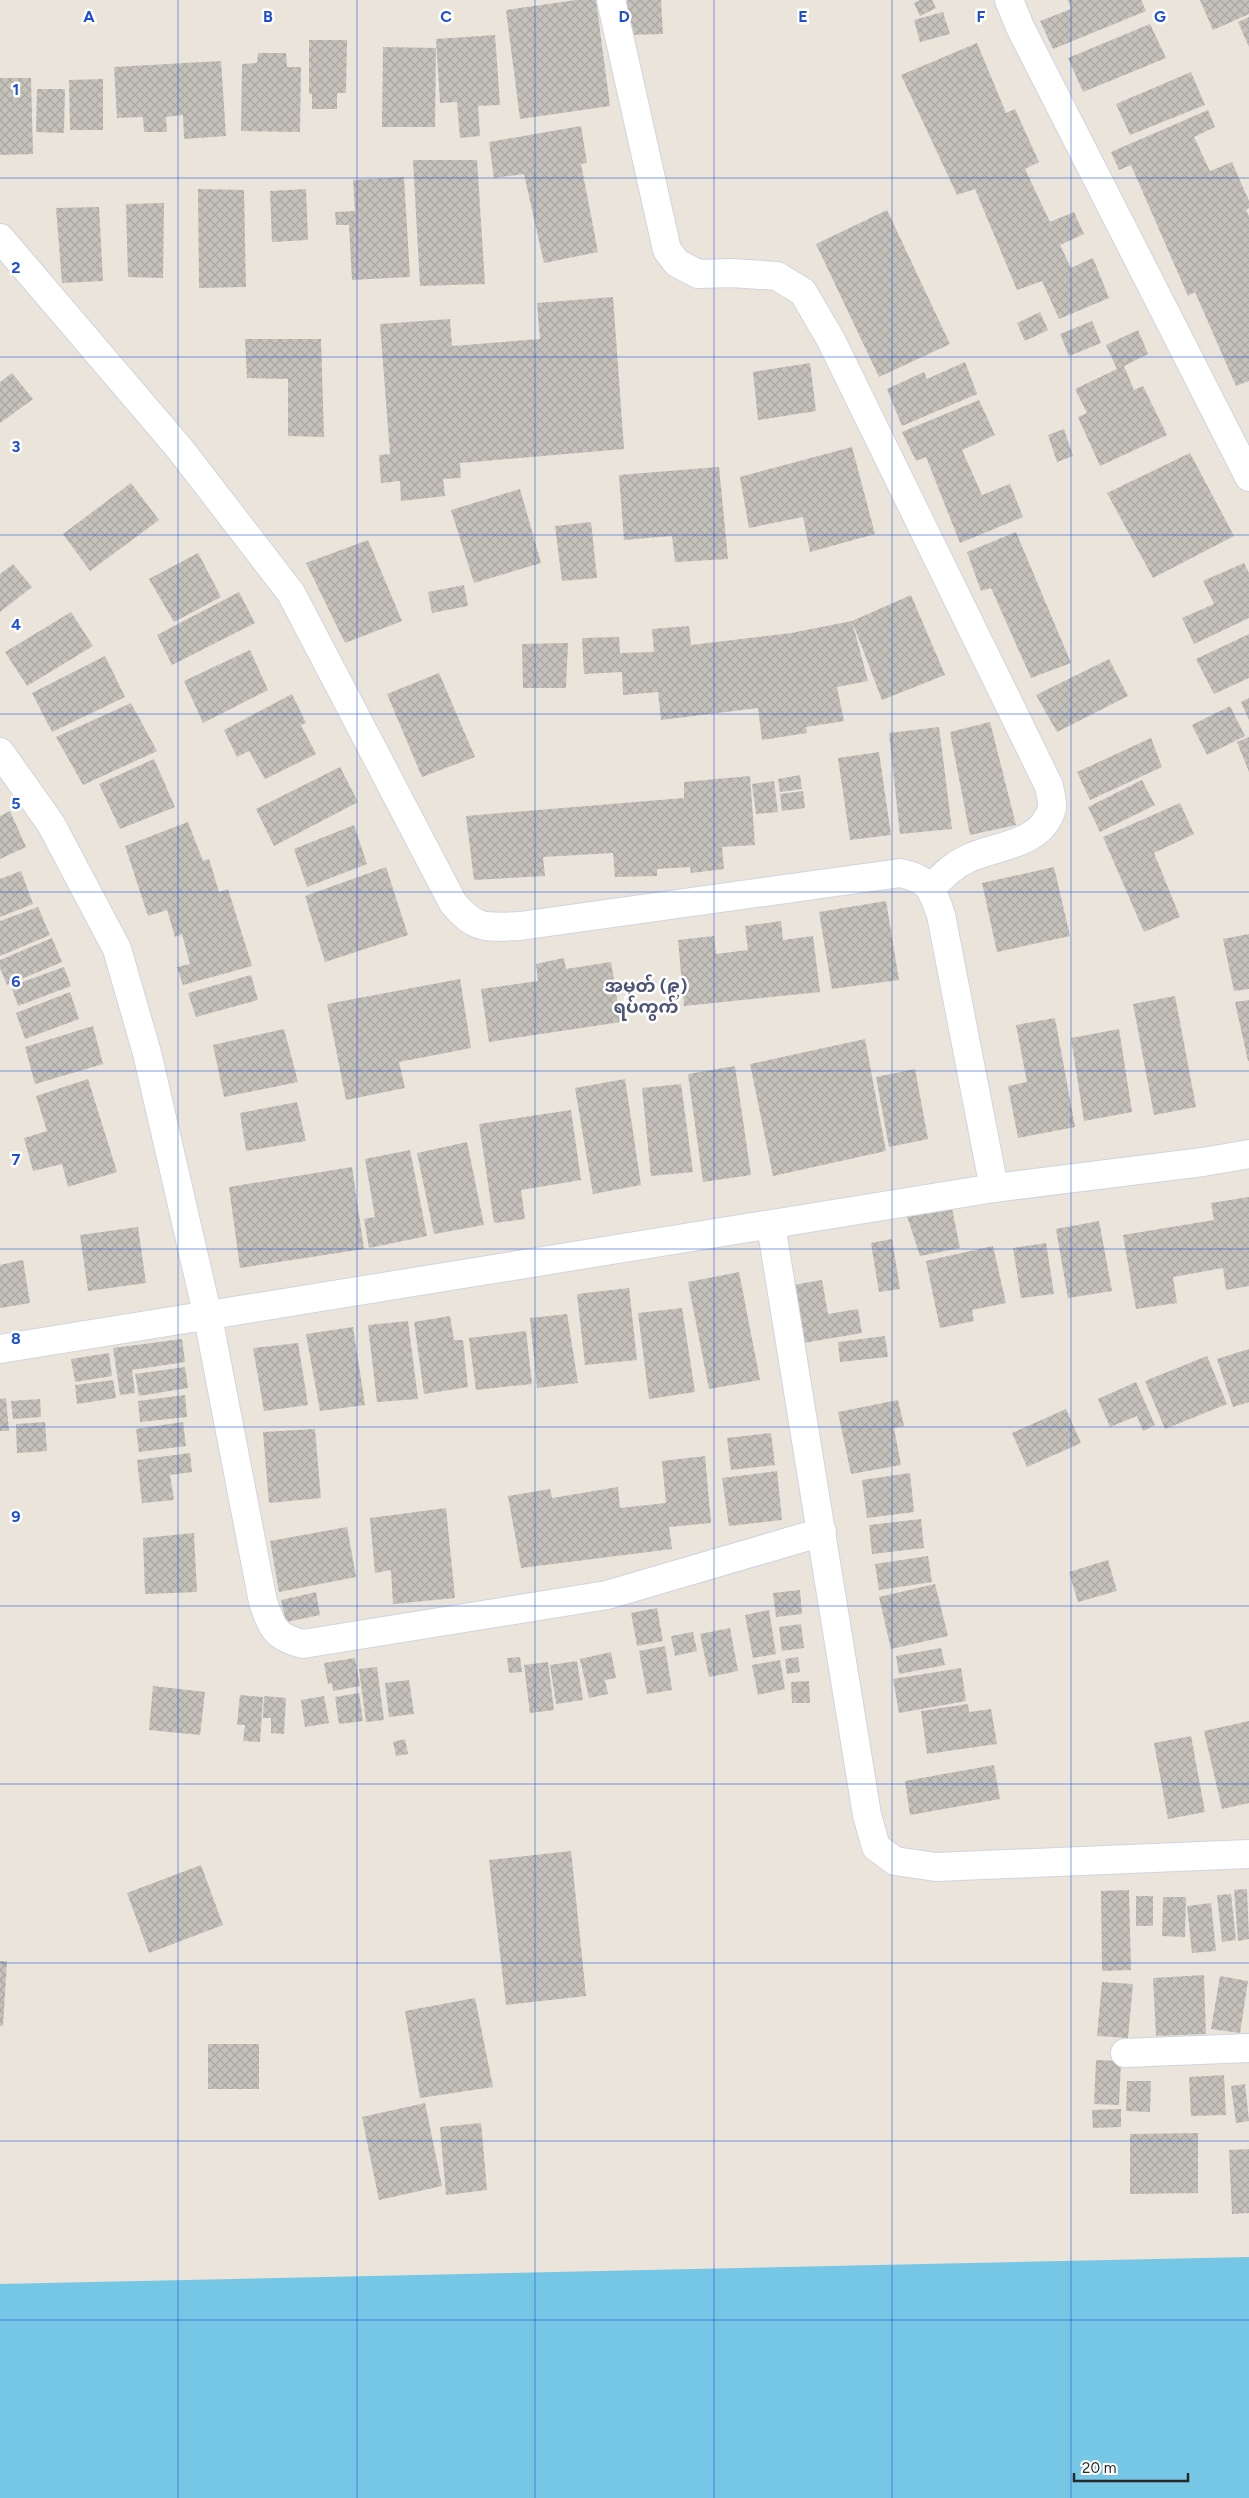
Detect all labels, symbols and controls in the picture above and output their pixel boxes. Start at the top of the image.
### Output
text: A [83,7,95,26]
text: B [263,7,273,26]
text: C [440,7,452,26]
text: D [618,7,630,26]
text: E [798,7,808,26]
text: F [977,7,986,26]
text: G [1154,7,1166,26]
text: 1 [13,80,19,99]
text: 2 [11,258,21,277]
text: 3 [12,437,21,456]
text: 4 [11,615,21,634]
text: 5 [11,794,21,813]
text: 6 [11,972,21,991]
district label: အမှတ် (၉) ရပ်ကွက် [605,974,687,1021]
text: 7 [12,1150,21,1169]
text: 8 [11,1329,21,1348]
text: 9 [11,1507,21,1526]
scale bar [1074,2450,1188,2482]
text: 20 m [1082,2459,1116,2477]

